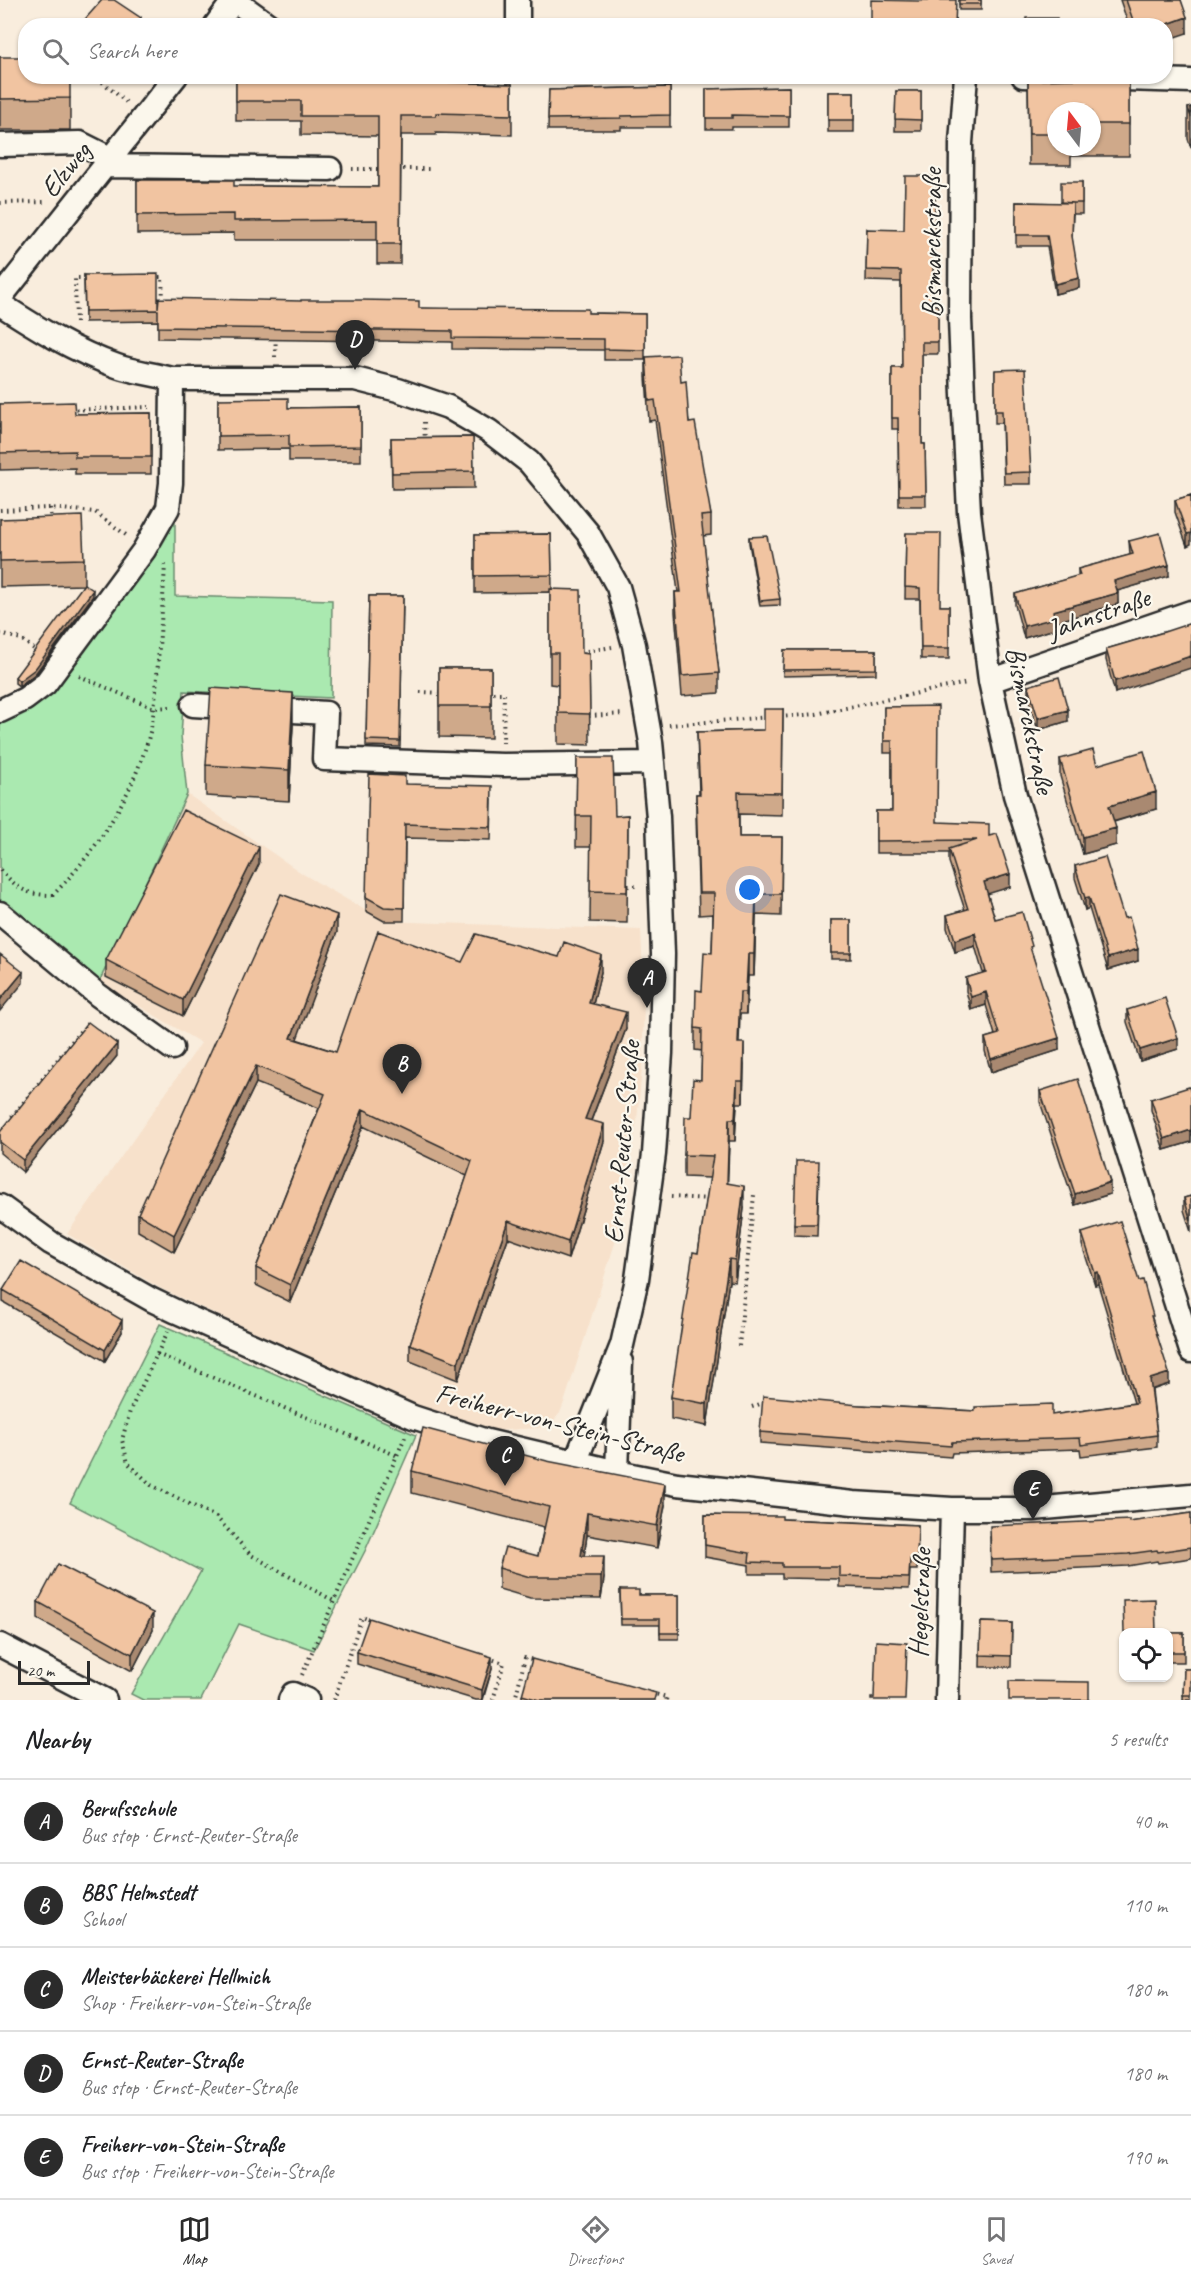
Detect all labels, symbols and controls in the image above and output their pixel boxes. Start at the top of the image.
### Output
search box [18,18,1173,84]
icon: search [39,35,72,68]
text: Search here [87,37,177,65]
north arrow [1047,102,1101,156]
street label: Elzweg [32,133,99,204]
street label: Bismarckstraße [914,166,949,318]
pin: D [336,320,374,370]
street label: Jahnstraße [1040,579,1156,648]
street label: Bismarckstraße [998,643,1064,799]
your location [735,875,764,904]
pin: A [628,958,666,1008]
street label: Ernst-Reuter-Straße [595,1037,648,1245]
pin: B [382,1044,422,1094]
street label: Freiherr-von-Stein-Straße [432,1375,689,1471]
pin: C [486,1436,524,1486]
pin: E [1014,1470,1052,1520]
street label: Hegelstraße [900,1546,939,1658]
map controls [1119,1628,1173,1682]
button: locate [1119,1628,1173,1682]
scale bar [18,1658,90,1686]
text: 20 m [27,1661,54,1681]
text: Nearby [24,1723,89,1756]
text: 5 results [1108,1727,1167,1752]
text: Berufsschule [81,1795,175,1823]
text: A [38,1809,49,1834]
text: 40 m [1133,1809,1167,1834]
text: Bus stop · Ernst-Reuter-Straße [81,1823,297,1848]
text: BBS Helmstedt [81,1879,196,1907]
text: B [38,1893,49,1918]
text: 110 m [1124,1893,1167,1918]
text: School [81,1907,124,1932]
text: Meisterbäckerei Hellmich [81,1963,270,1991]
text: C [39,1977,48,2002]
text: 180 m [1124,1977,1167,2002]
text: Shop · Freiherr-von-Stein-Straße [81,1991,310,2016]
text: Ernst-Reuter-Straße [81,2047,242,2075]
text: D [38,2061,49,2086]
text: 180 m [1124,2061,1167,2086]
text: Bus stop · Ernst-Reuter-Straße [81,2075,297,2100]
text: Freiherr-von-Stein-Straße [81,2131,284,2159]
text: E [38,2145,49,2170]
text: 190 m [1124,2145,1167,2170]
text: Bus stop · Freiherr-von-Stein-Straße [81,2159,334,2184]
tab: Map [178,2213,211,2269]
tab: Directions [568,2213,623,2269]
tab: Saved [980,2213,1013,2269]

